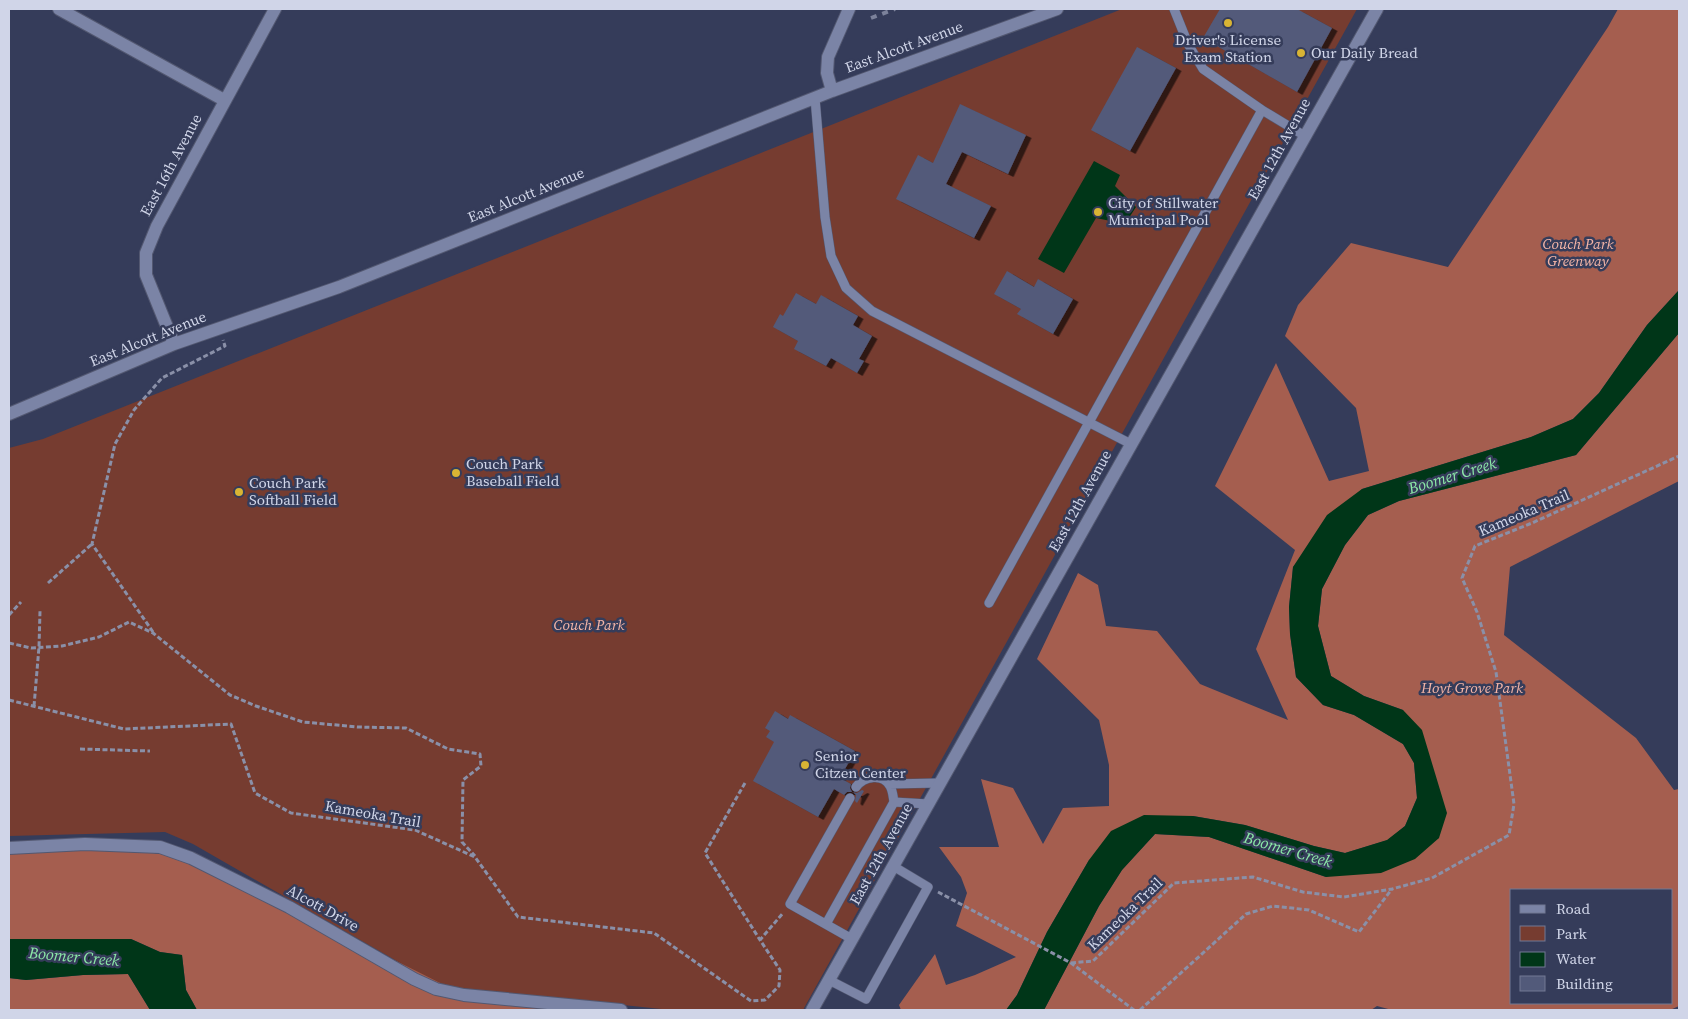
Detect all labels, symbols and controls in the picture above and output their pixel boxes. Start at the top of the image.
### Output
street label: East Alcott Avenue [842,15,966,78]
marker: Driver's License Exam Station [1222,17,1234,29]
place label: Driver's License Exam Station [1175,29,1282,67]
place label: Our Daily Bread [1311,42,1418,63]
marker: Our Daily Bread [1295,47,1307,59]
street label: East 12th Avenue [1242,94,1315,203]
street label: East 16th Avenue [135,110,207,220]
street label: East Alcott Avenue [464,161,588,228]
place label: City of Stillwater Municipal Pool [1108,192,1219,230]
marker: City of Stillwater Municipal Pool [1092,206,1104,218]
park label: Couch Park Greenway [1542,233,1614,271]
street label: East Alcott Avenue [86,305,210,372]
street label: East 12th Avenue [1043,446,1116,555]
water label: Boomer Creek [1404,451,1499,499]
place label: Couch Park Baseball Field [466,453,560,491]
marker: Couch Park Baseball Field [450,467,462,479]
place label: Couch Park Softball Field [249,472,337,510]
street label: Kameoka Trail [1475,484,1573,541]
marker: Couch Park Softball Field [233,486,245,498]
park label: Couch Park [553,614,625,635]
park label: Hoyt Grove Park [1420,677,1524,698]
place label: Senior Citzen Center [815,745,907,783]
marker: Senior Citzen Center [799,759,811,771]
street label: Kameoka Trail [323,795,423,832]
street label: East 12th Avenue [844,799,917,908]
water label: Boomer Creek [1240,826,1335,872]
street label: Kameoka Trail [1082,872,1167,955]
street label: Alcott Drive [283,879,363,936]
legend [1510,889,1673,1004]
text: Road [1556,898,1590,919]
text: Park [1556,923,1588,944]
water label: Boomer Creek [27,941,121,971]
text: Water [1556,948,1597,969]
text: Building [1556,973,1613,994]

